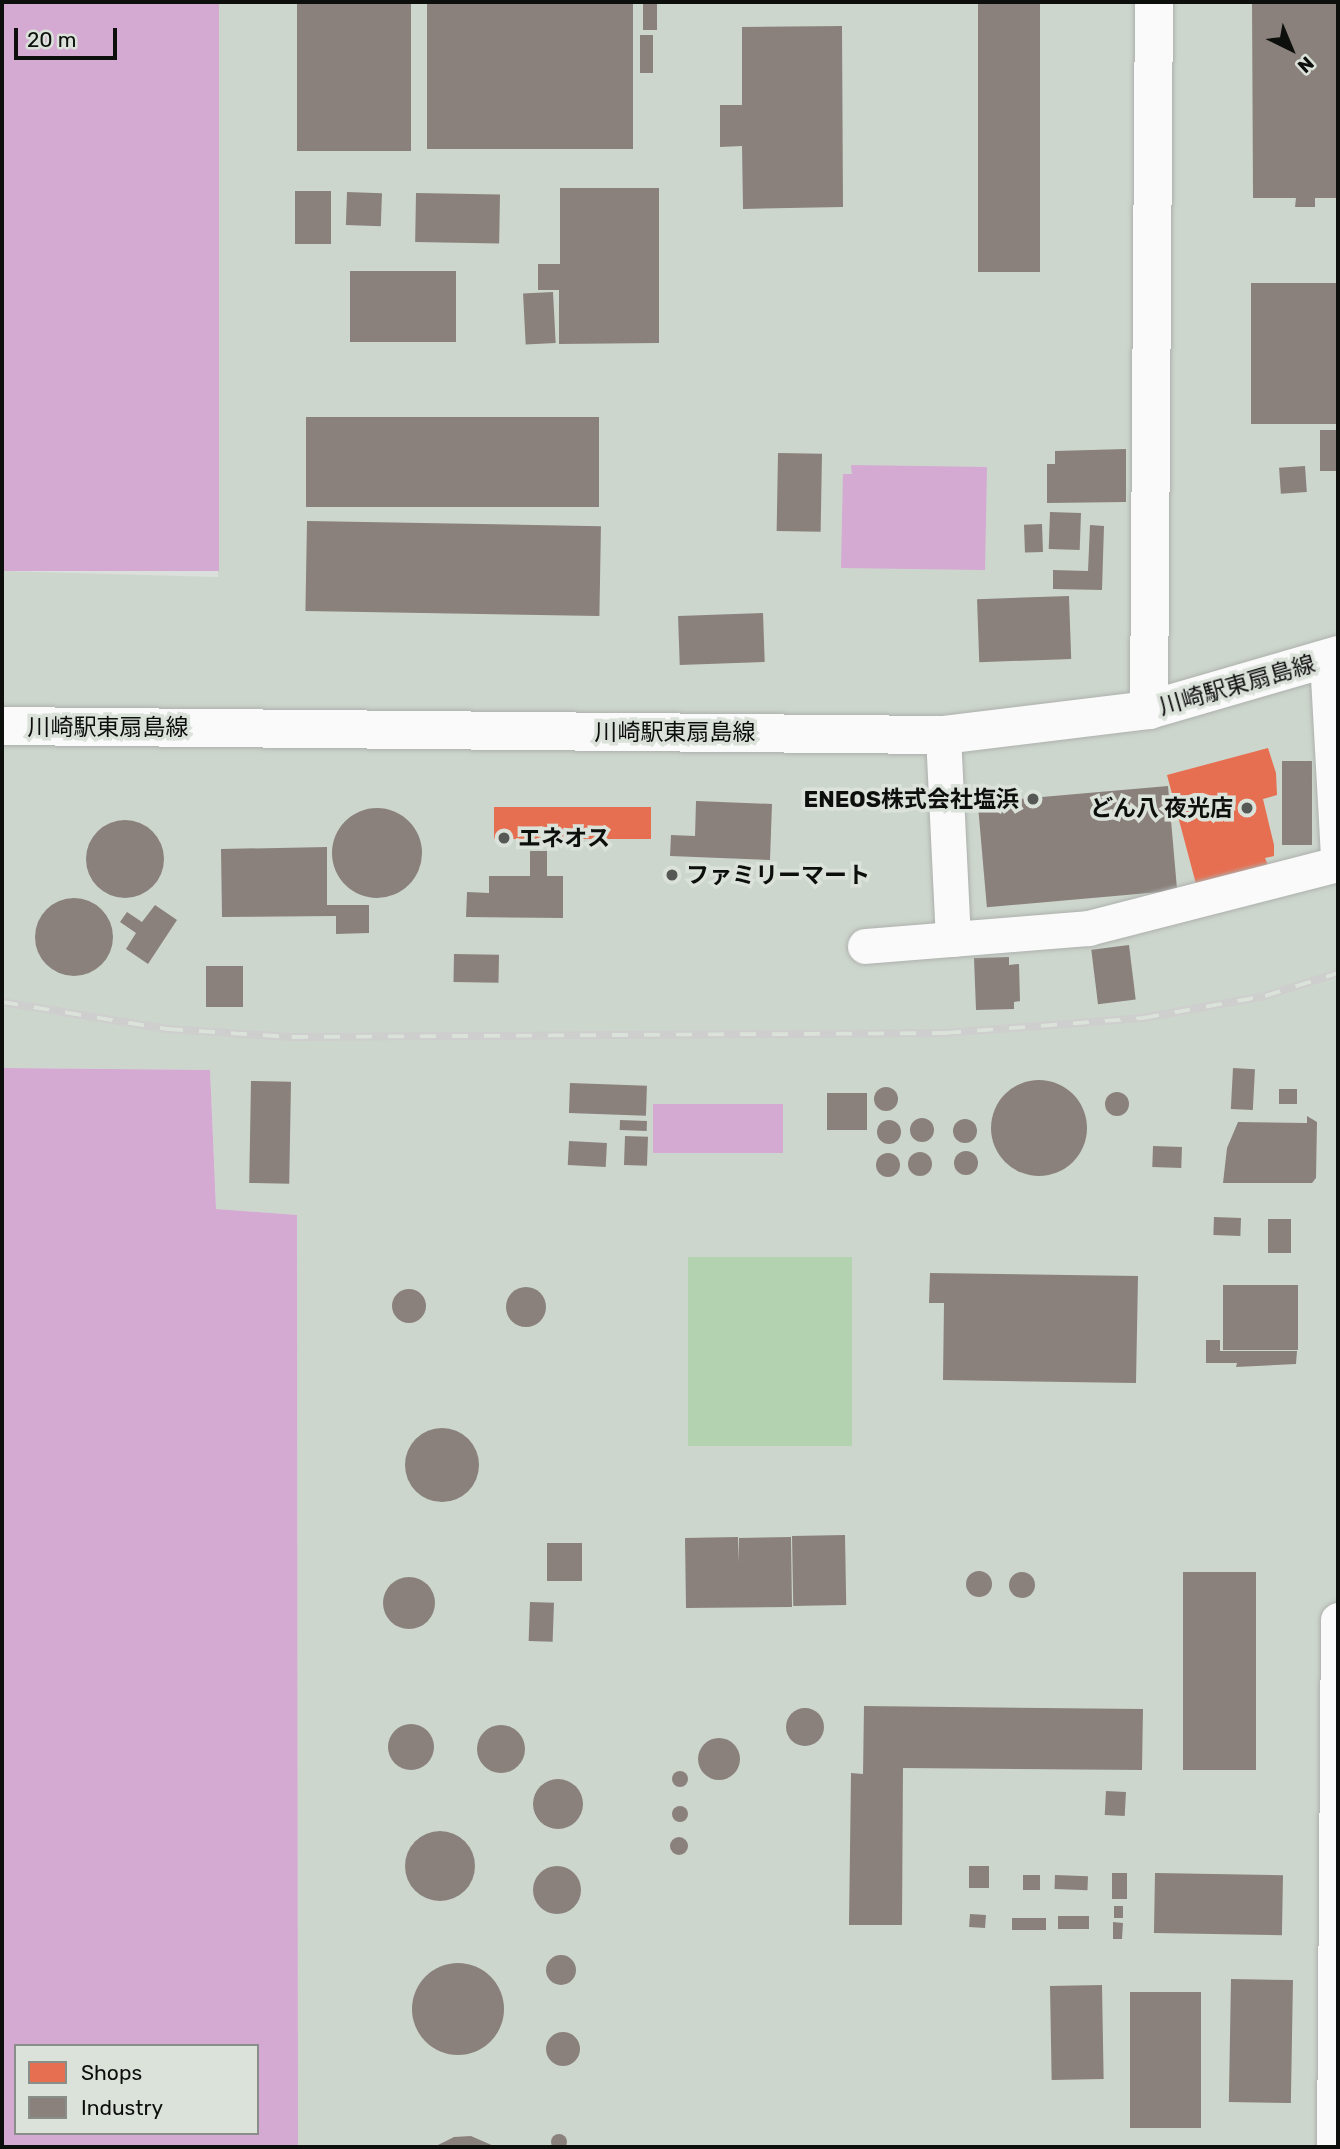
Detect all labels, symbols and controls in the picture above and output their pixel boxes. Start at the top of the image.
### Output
scale bar [18,14,121,58]
north arrow [1256,14,1326,84]
text: 20 m [27,27,76,52]
text: N [1293,52,1319,78]
street label: 川崎駅東扇島線 [1156,650,1318,720]
street label: 川崎駅東扇島線 [28,713,188,741]
street label: 川崎駅東扇島線 [595,718,755,746]
place label: ENEOS株式会社塩浜 [804,785,1019,813]
marker: ENEOS株式会社塩浜 [1025,791,1041,807]
place label: どん八 夜光店 [1090,794,1233,822]
marker: どん八 夜光店 [1239,800,1255,816]
place label: エネオス [518,824,610,852]
marker: エネオス [496,830,512,846]
place label: ファミリーマート [686,861,870,889]
marker: ファミリーマート [664,867,680,883]
legend [14,2044,259,2135]
text: Shops [81,2060,142,2085]
text: Industry [81,2095,163,2120]

